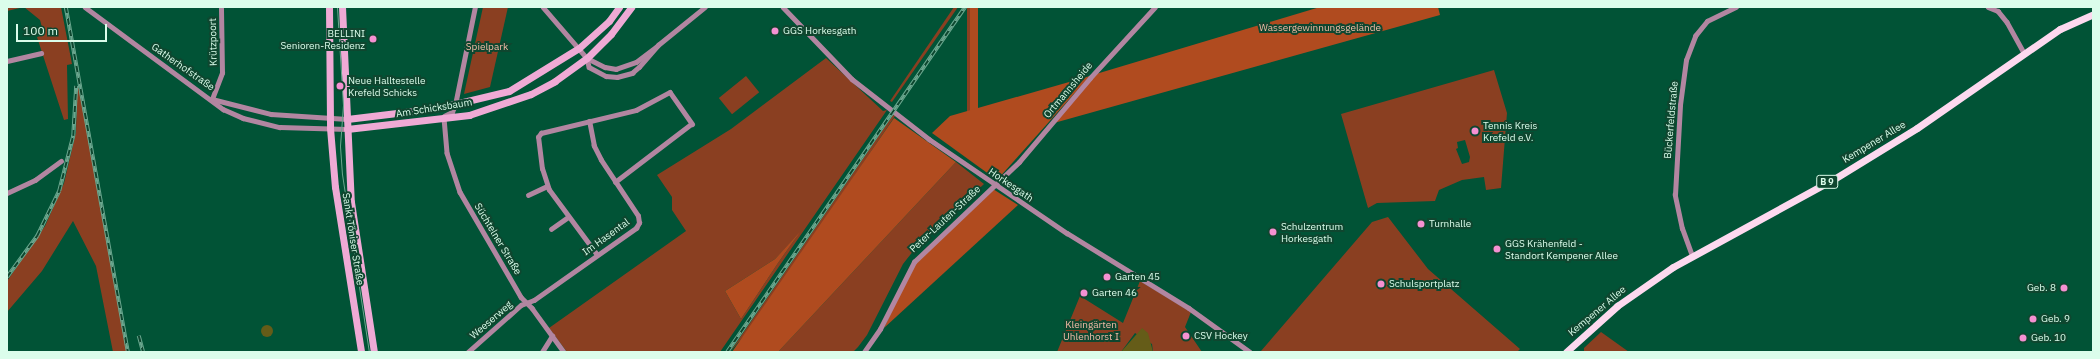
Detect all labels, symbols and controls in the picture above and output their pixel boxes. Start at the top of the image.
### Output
scale bar [18,16,109,42]
street label: Krützpoort [207,18,219,66]
park label: Wassergewinnungsgelände [1259,22,1381,34]
text: 100 m [23,23,58,38]
place label: GGS Horkesgath [783,25,857,37]
marker: GGS Horkesgath [770,26,780,36]
place label: BELLINI Senioren-Residenz [280,27,365,50]
marker: BELLINI Senioren-Residenz [368,34,378,44]
street label: Gatherhofstraße [149,41,217,93]
park label: Spielpark [466,41,508,53]
street label: Ortmannsheide [1041,60,1095,120]
place label: Neue Halltestelle Krefeld Schicks [348,74,425,98]
marker: Neue Halltestelle Krefeld Schicks [335,81,345,91]
street label: Bückerfeldstraße [1662,81,1680,159]
street label: Am Schicksbaum [395,96,473,120]
street label: Kempener Allee [1840,118,1908,166]
place label: Tennis Kreis Krefeld e.V. [1483,119,1537,142]
marker: Tennis Kreis Krefeld e.V. [1470,126,1480,136]
street label: Horkesgath [986,166,1036,204]
road number: B 9 [1816,175,1838,189]
street label: Peter-Lauten-Straße [907,183,983,255]
street label: Sankt Töniser Straße [340,192,366,286]
street label: Süchtelner Straße [472,201,524,277]
street label: Im Hasental [580,216,632,258]
place label: Turnhalle [1429,218,1471,230]
marker: Turnhalle [1416,219,1426,229]
place label: Schulzentrum Horkesgath [1281,220,1343,244]
marker: Schulzentrum Horkesgath [1268,227,1278,237]
place label: GGS Krähenfeld - Standort Kempener Allee [1505,237,1618,260]
marker: GGS Krähenfeld - Standort Kempener Allee [1492,244,1502,254]
place label: Garten 45 [1115,271,1160,283]
marker: Garten 45 [1102,272,1112,282]
place label: Schulsportplatz [1389,278,1459,290]
marker: Schulsportplatz [1376,279,1386,289]
place label: Geb. 8 [2027,282,2056,294]
street label: Kempener Allee [1566,283,1628,339]
marker: Geb. 8 [2059,283,2069,293]
place label: Garten 46 [1092,287,1137,299]
marker: Garten 46 [1079,288,1089,298]
street label: Weeserweg [467,298,515,342]
place label: Geb. 9 [2041,313,2070,325]
marker: Geb. 9 [2028,314,2038,324]
park label: Kleingärten Uhlenhorst I [1063,318,1119,342]
place label: CSV Hockey [1194,330,1248,342]
marker: CSV Hockey [1181,331,1191,341]
place label: Geb. 10 [2031,332,2066,344]
marker: Geb. 10 [2018,333,2028,343]

